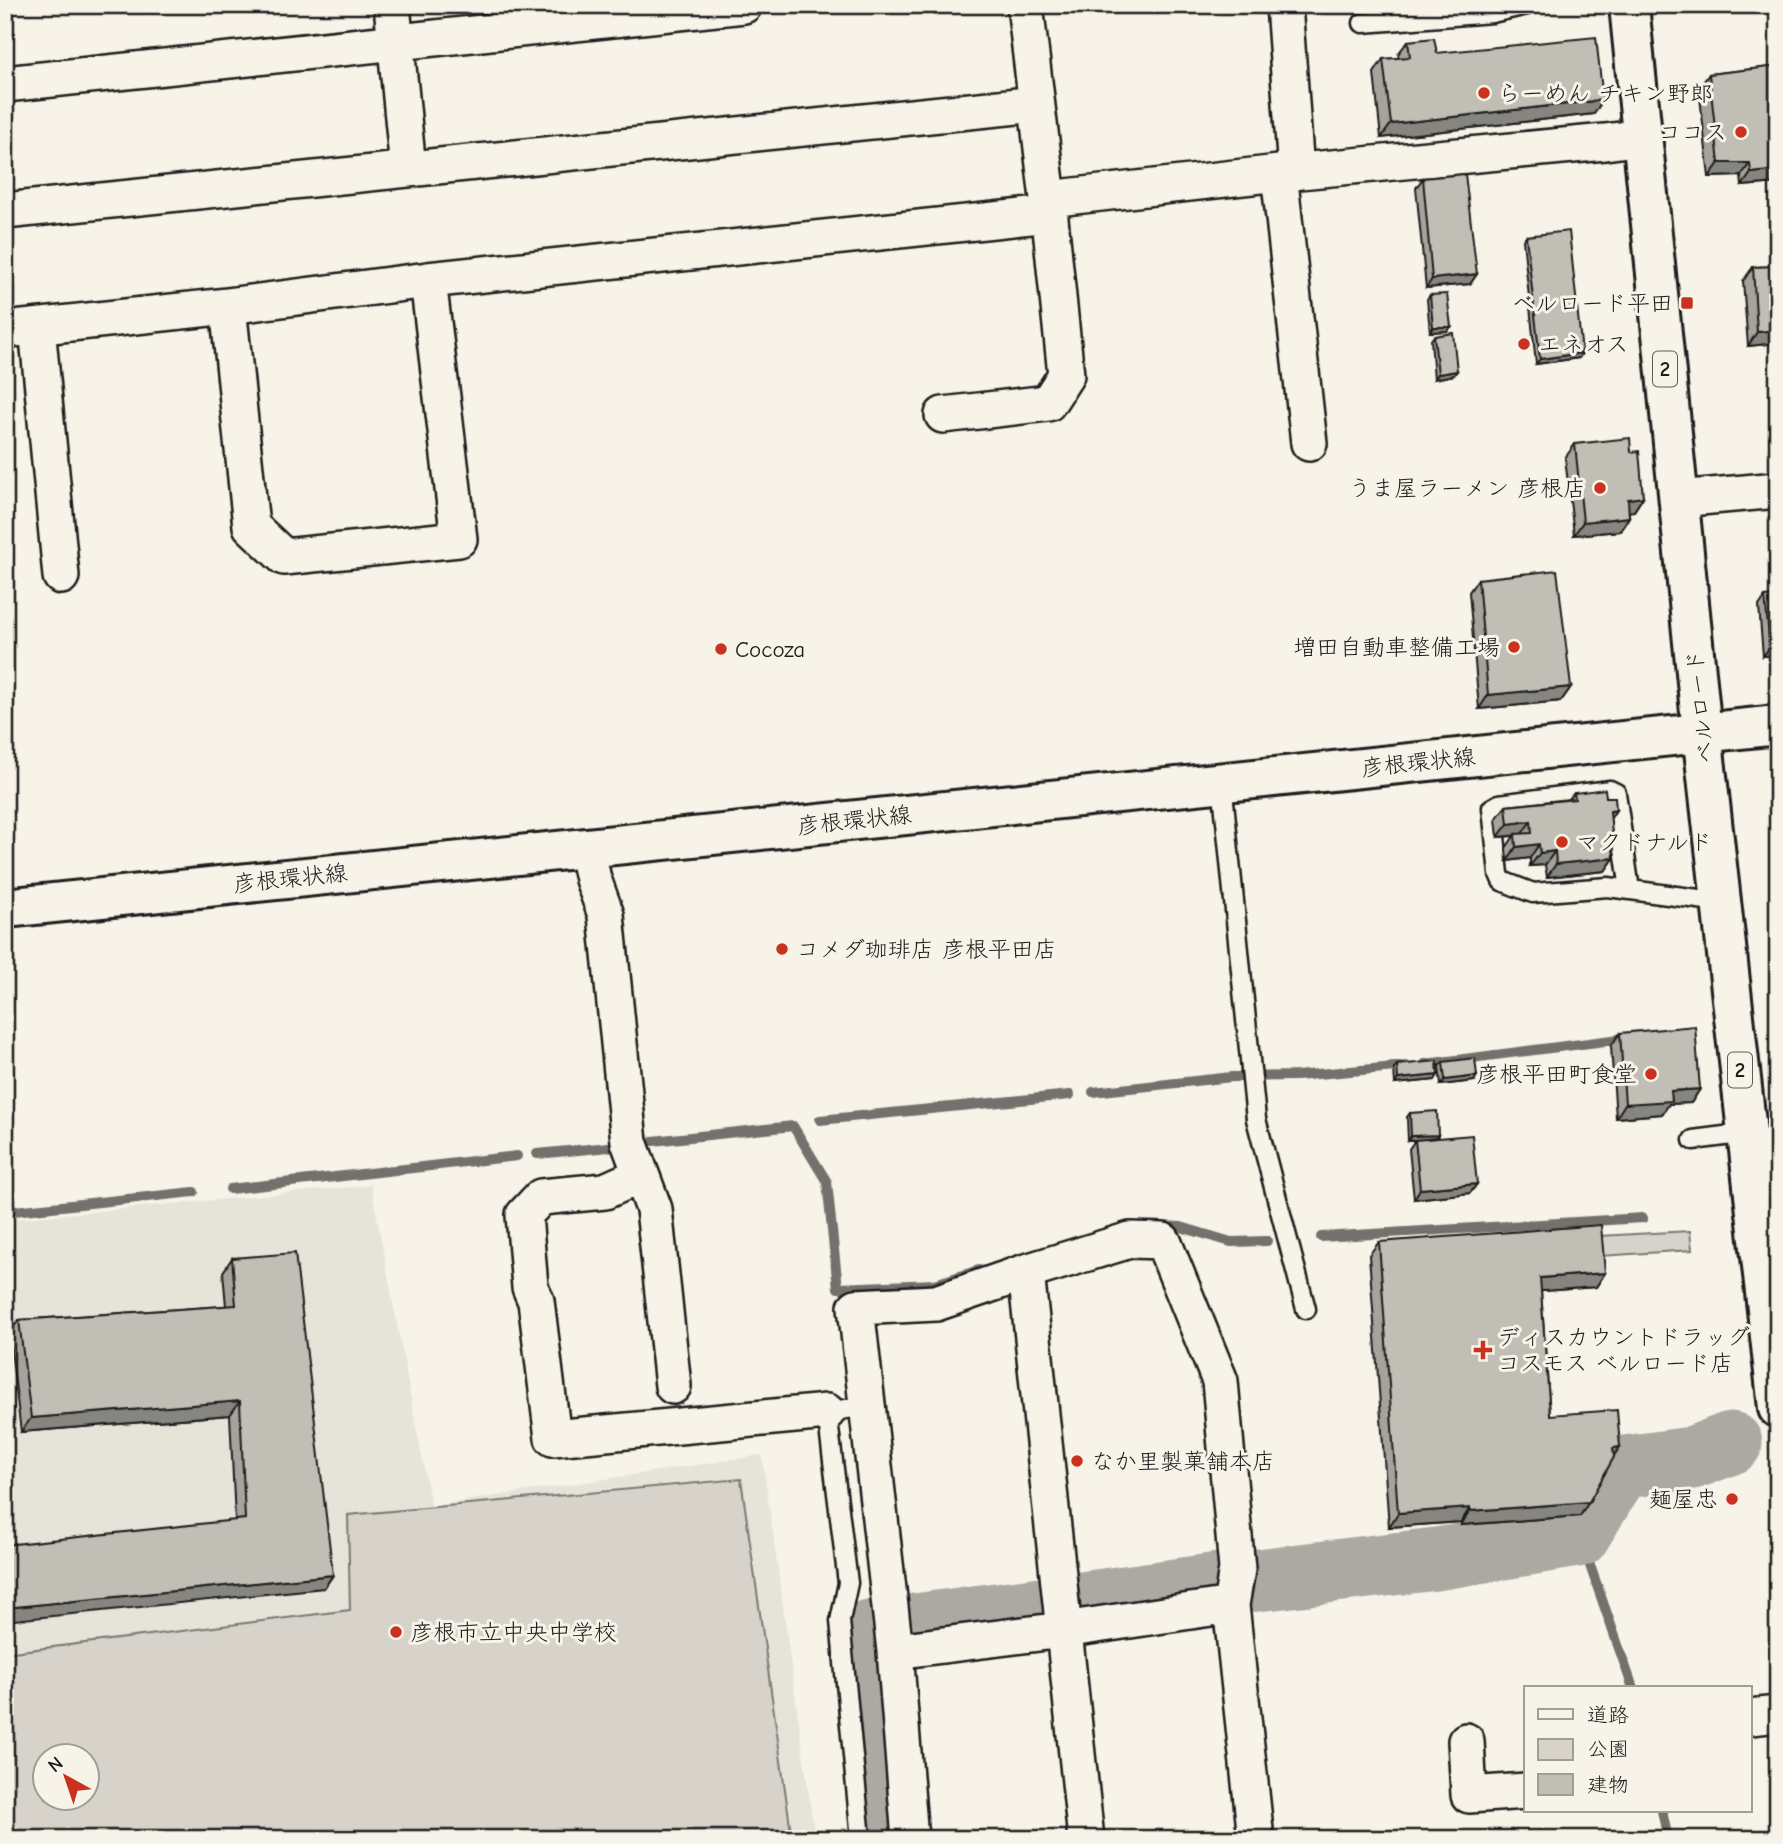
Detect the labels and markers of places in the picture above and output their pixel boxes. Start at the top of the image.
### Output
place label: らーめん チキン野郎 [1498,80,1713,107]
marker: らーめん チキン野郎 [1476,85,1492,101]
place label: ココス [1658,119,1727,146]
marker: ココス [1733,124,1749,140]
place label: ベルロード平田 [1512,290,1673,317]
marker: ベルロード平田 [1679,295,1695,311]
place label: エネオス [1538,331,1629,358]
marker: エネオス [1516,336,1532,352]
place label: うま屋ラーメン 彦根店 [1348,475,1586,502]
marker: うま屋ラーメン 彦根店 [1592,480,1608,496]
place label: 増田自動車整備工場 [1293,634,1500,661]
place label: Cocoza [735,636,805,663]
marker: 増田自動車整備工場 [1506,639,1522,655]
marker: Cocoza [713,641,729,657]
place label: マクドナルド [1576,829,1712,856]
marker: マクドナルド [1554,834,1570,850]
place label: コメダ珈琲店 彦根平田店 [796,936,1057,963]
marker: コメダ珈琲店 彦根平田店 [774,941,790,957]
place label: 彦根平田町食堂 [1476,1061,1637,1088]
marker: 彦根平田町食堂 [1643,1066,1659,1082]
place label: ディスカウントドラッグ コスモス ベルロード店 [1497,1324,1750,1377]
marker: ディスカウントドラッグ コスモス ベルロード店 [1475,1342,1491,1358]
place label: なか里製菓舗本店 [1091,1448,1275,1475]
marker: なか里製菓舗本店 [1069,1453,1085,1469]
place label: 麺屋忠 [1649,1486,1718,1513]
marker: 麺屋忠 [1724,1491,1740,1507]
place label: 彦根市立中央中学校 [410,1619,617,1646]
marker: 彦根市立中央中学校 [388,1624,404,1640]

